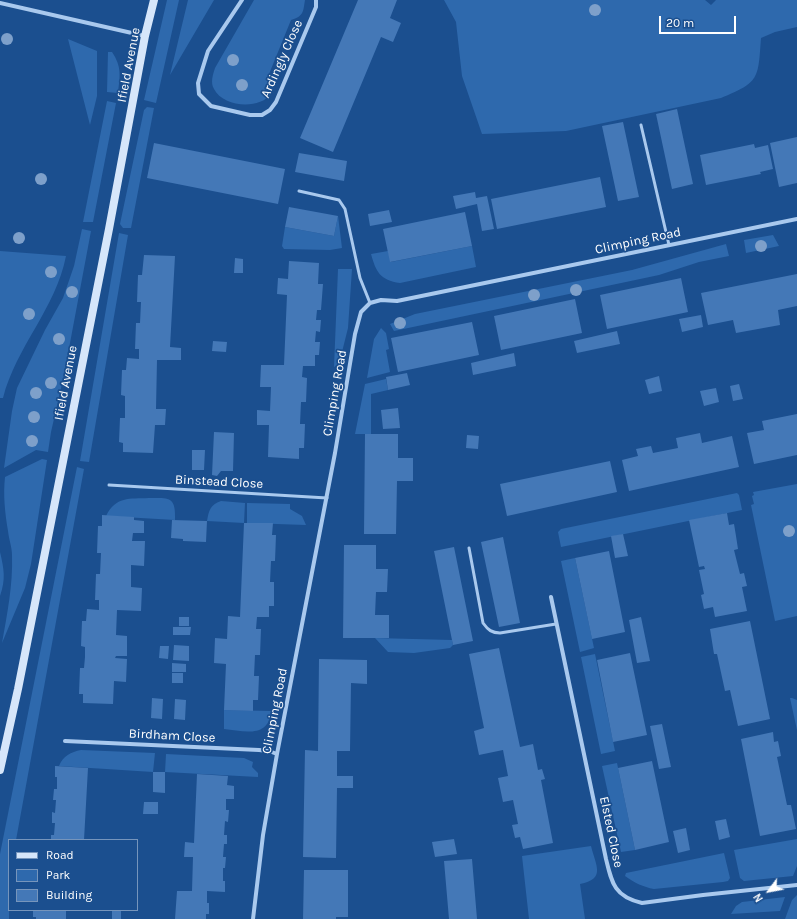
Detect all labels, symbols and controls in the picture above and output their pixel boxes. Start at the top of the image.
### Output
scale bar [661,8,738,34]
text: 20 m [666,16,694,30]
street label: Ardingly Close [258,17,306,101]
street label: Ifield Avenue [114,26,144,104]
street label: Climping Road [594,224,682,258]
street label: Ifield Avenue [51,344,81,422]
street label: Climping Road [320,349,350,437]
street label: Binstead Close [174,472,264,492]
street label: Climping Road [259,667,291,755]
street label: Birdham Close [128,726,216,746]
street label: Elsted Close [596,795,626,869]
legend [8,839,138,911]
text: Road [46,848,74,862]
text: Park [46,868,70,882]
north arrow [749,871,789,911]
text: Building [46,888,92,902]
text: N [751,891,766,904]

